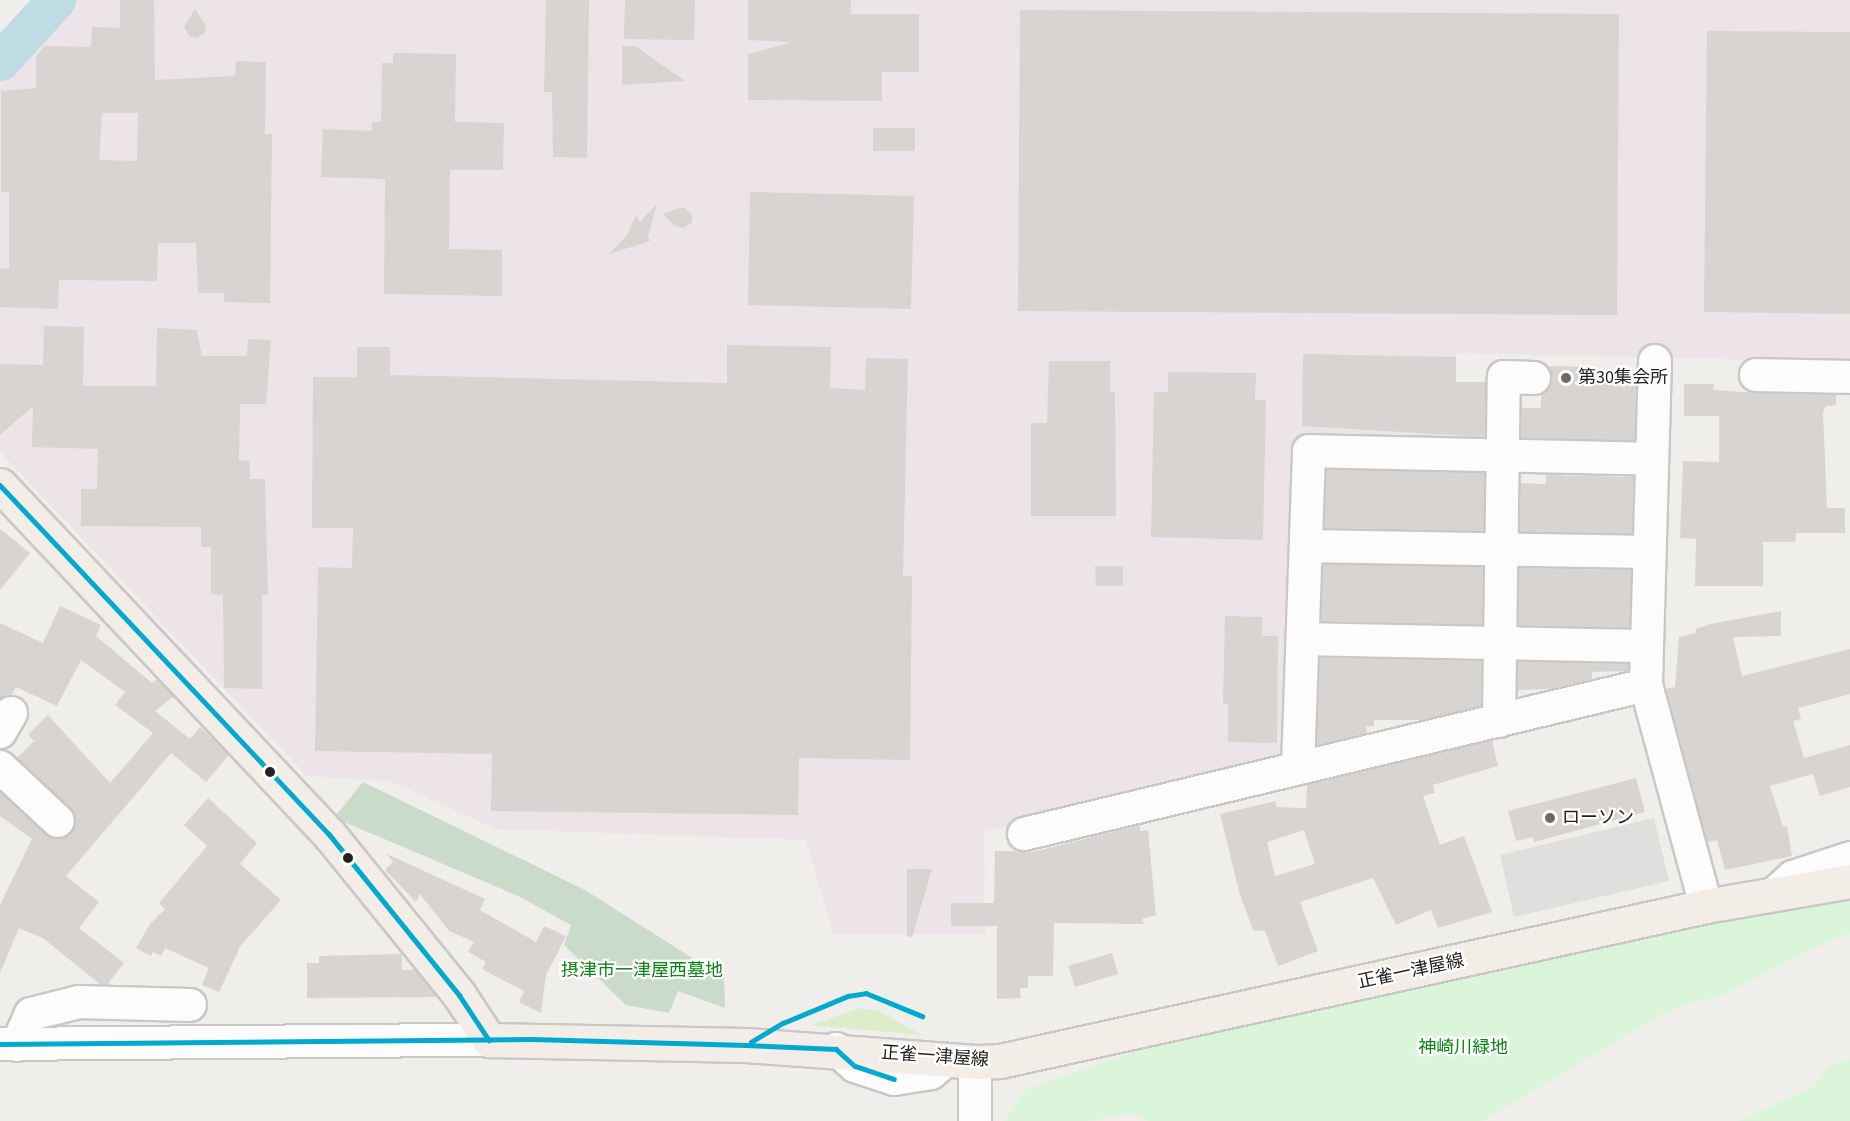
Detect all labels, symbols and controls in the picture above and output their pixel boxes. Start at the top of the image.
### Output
place label: 第30集会所 [1578,367,1668,389]
marker: 第30集会所 [1559,371,1573,385]
unlabelled marker [264,766,276,778]
place label: ローソン [1562,807,1634,829]
marker: ローソン [1543,811,1557,825]
unlabelled marker [342,852,354,864]
street label: 正雀一津屋線 [1356,950,1466,994]
park label: 摂津市一津屋西墓地 [561,960,723,982]
park label: 神崎川緑地 [1418,1037,1508,1059]
street label: 正雀一津屋線 [880,1042,990,1072]

